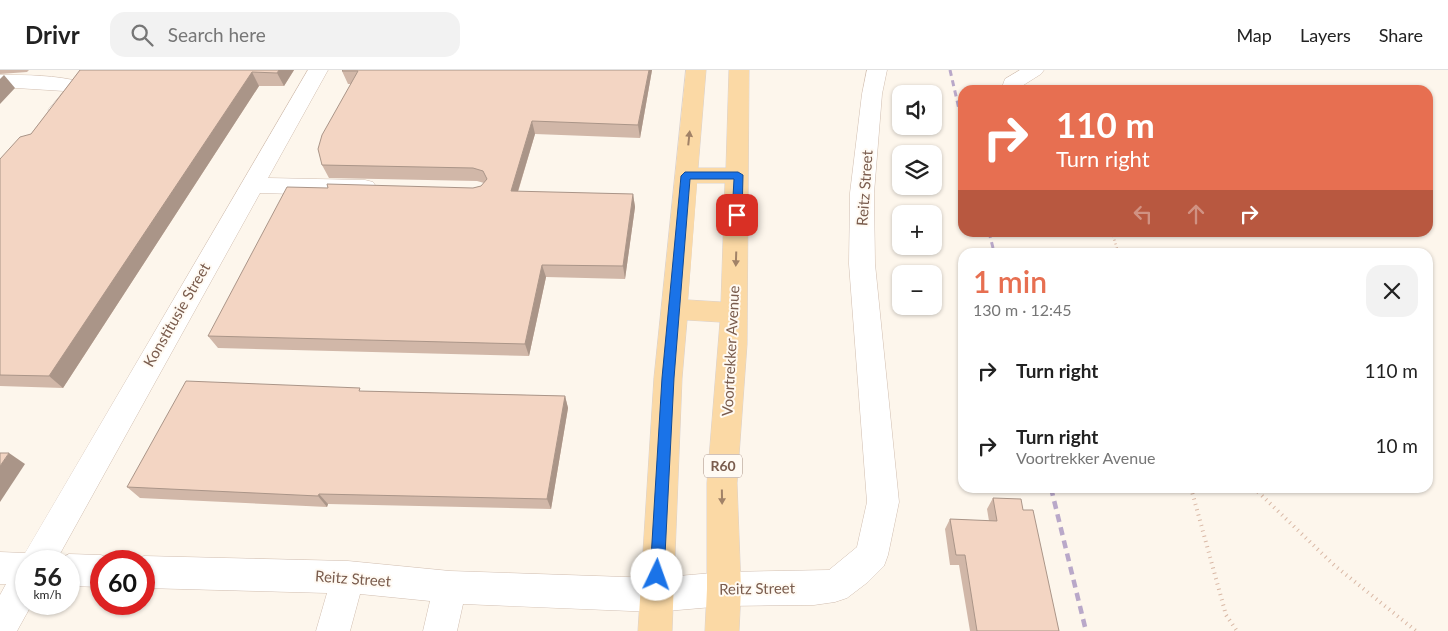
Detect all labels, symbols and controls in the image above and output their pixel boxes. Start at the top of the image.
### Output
search box [110,12,460,57]
text: Drivr [25,20,80,49]
icon: search [128,21,156,49]
text: Search here [168,23,266,46]
text: Map [1236,24,1272,46]
text: Layers [1300,24,1351,46]
text: Share [1379,24,1423,46]
map controls [892,85,942,315]
button: sound [892,85,942,135]
text: 110 m [1056,103,1155,145]
icon: right [973,105,1038,170]
one-way arrow [685,130,693,146]
button: layers [892,145,942,195]
text: Turn right [1056,145,1150,172]
street label: Reitz Street [852,149,876,226]
pin [716,194,758,236]
icon: left [1129,200,1157,228]
icon: ahead [1182,200,1210,228]
icon: right [1235,200,1263,228]
icon: arrive [723,201,751,229]
button: + [892,205,942,255]
one-way arrow [731,251,739,267]
street label: Konstitusie Street [139,259,214,370]
text: 1 min [973,263,1047,299]
button: − [892,265,942,315]
button: close [1366,265,1418,317]
street label: Voortrekker Avenue [718,285,742,417]
text: 130 m · 12:45 [973,300,1072,319]
icon: right [973,357,1001,385]
text: Turn right [1016,359,1098,382]
text: 110 m [1364,359,1418,382]
text: Turn right [1016,425,1098,448]
icon: right [973,432,1001,460]
text: 10 m [1375,434,1418,457]
text: Voortrekker Avenue [1016,448,1156,467]
road number: R60 [704,454,742,478]
one-way arrow [718,490,726,506]
position arrow [630,548,682,600]
speed limit sign: 60 [90,550,155,615]
text: 56 [33,561,62,591]
street label: Reitz Street [315,566,392,590]
street label: Reitz Street [719,578,796,598]
text: km/h [33,587,62,602]

